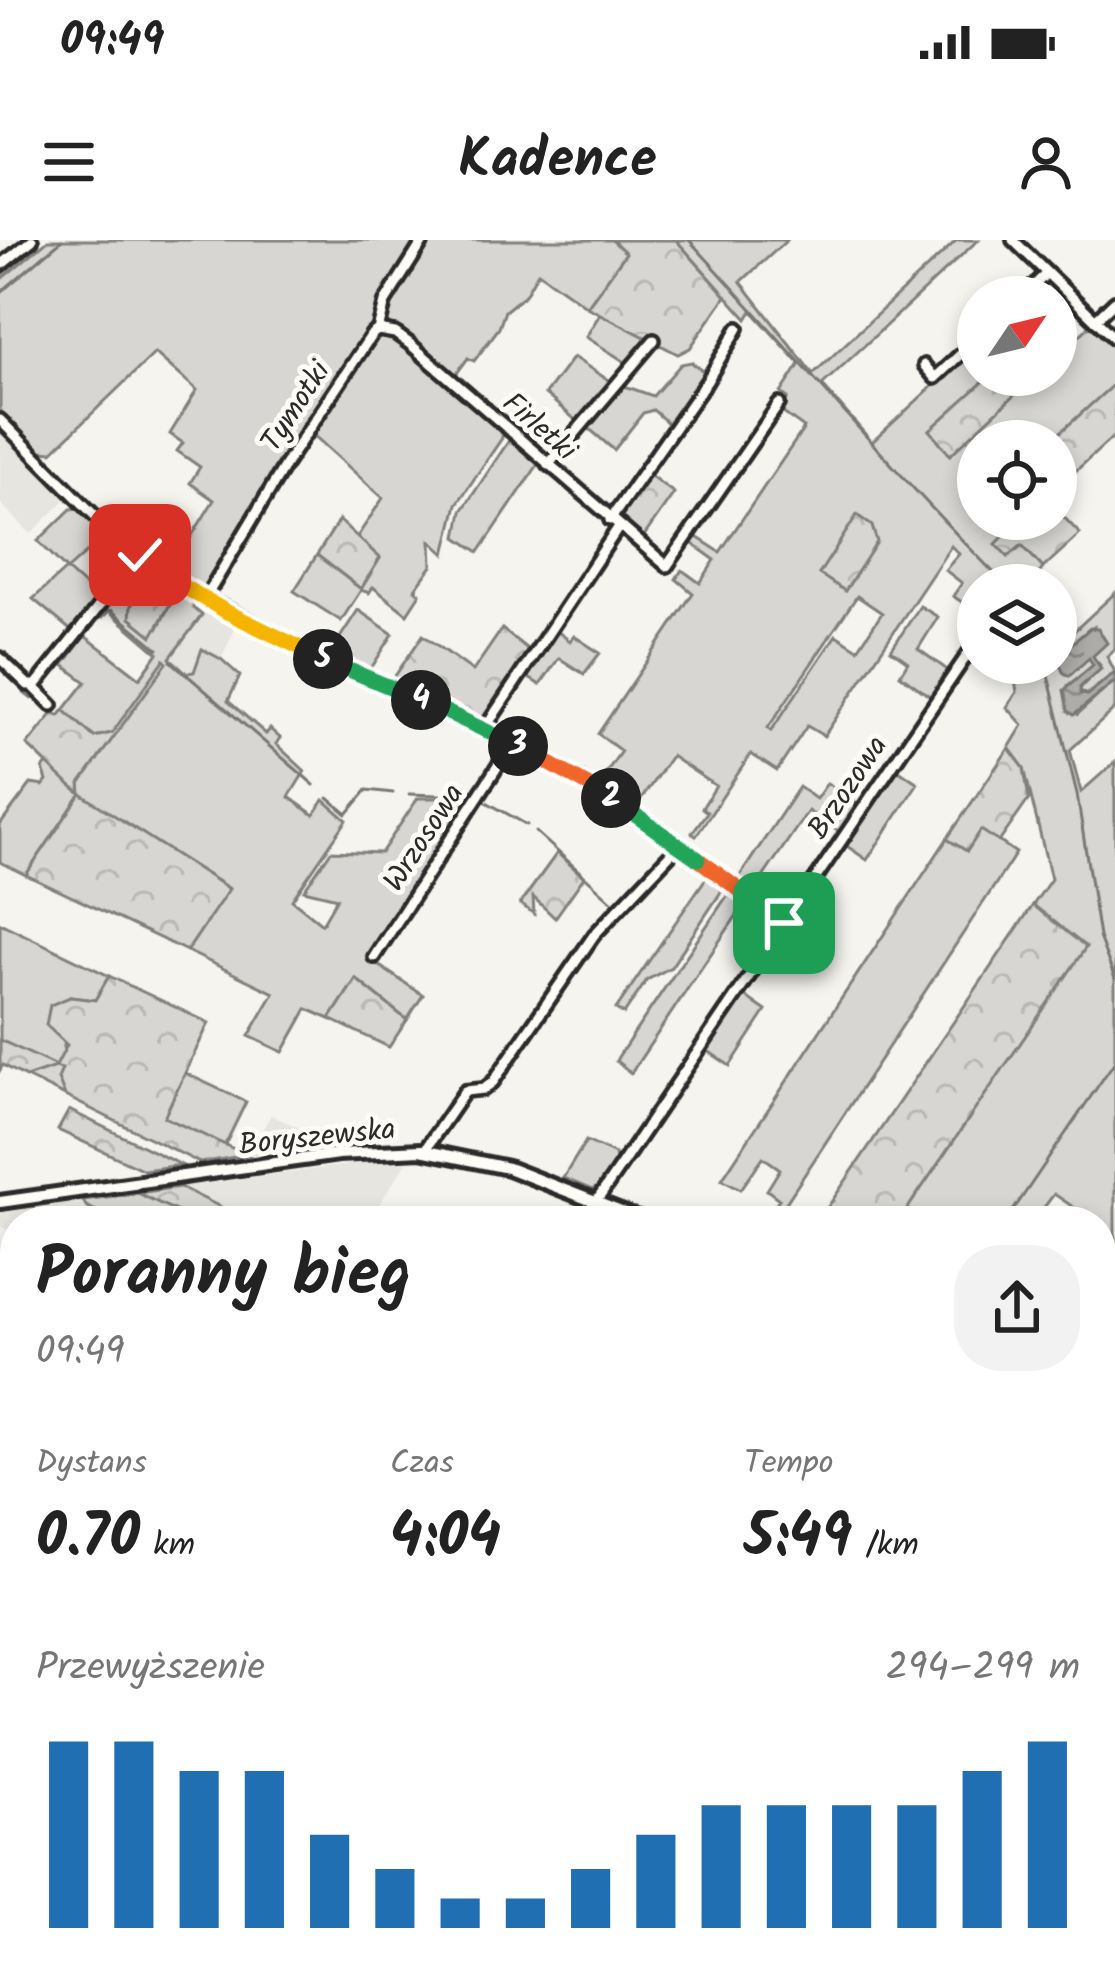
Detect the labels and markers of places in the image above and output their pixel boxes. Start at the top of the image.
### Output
pin [89,504,191,606]
pin: 5 [293,629,353,689]
pin: 4 [391,670,451,730]
pin: 3 [488,716,548,776]
pin: 2 [581,768,641,828]
pin [733,872,835,974]

